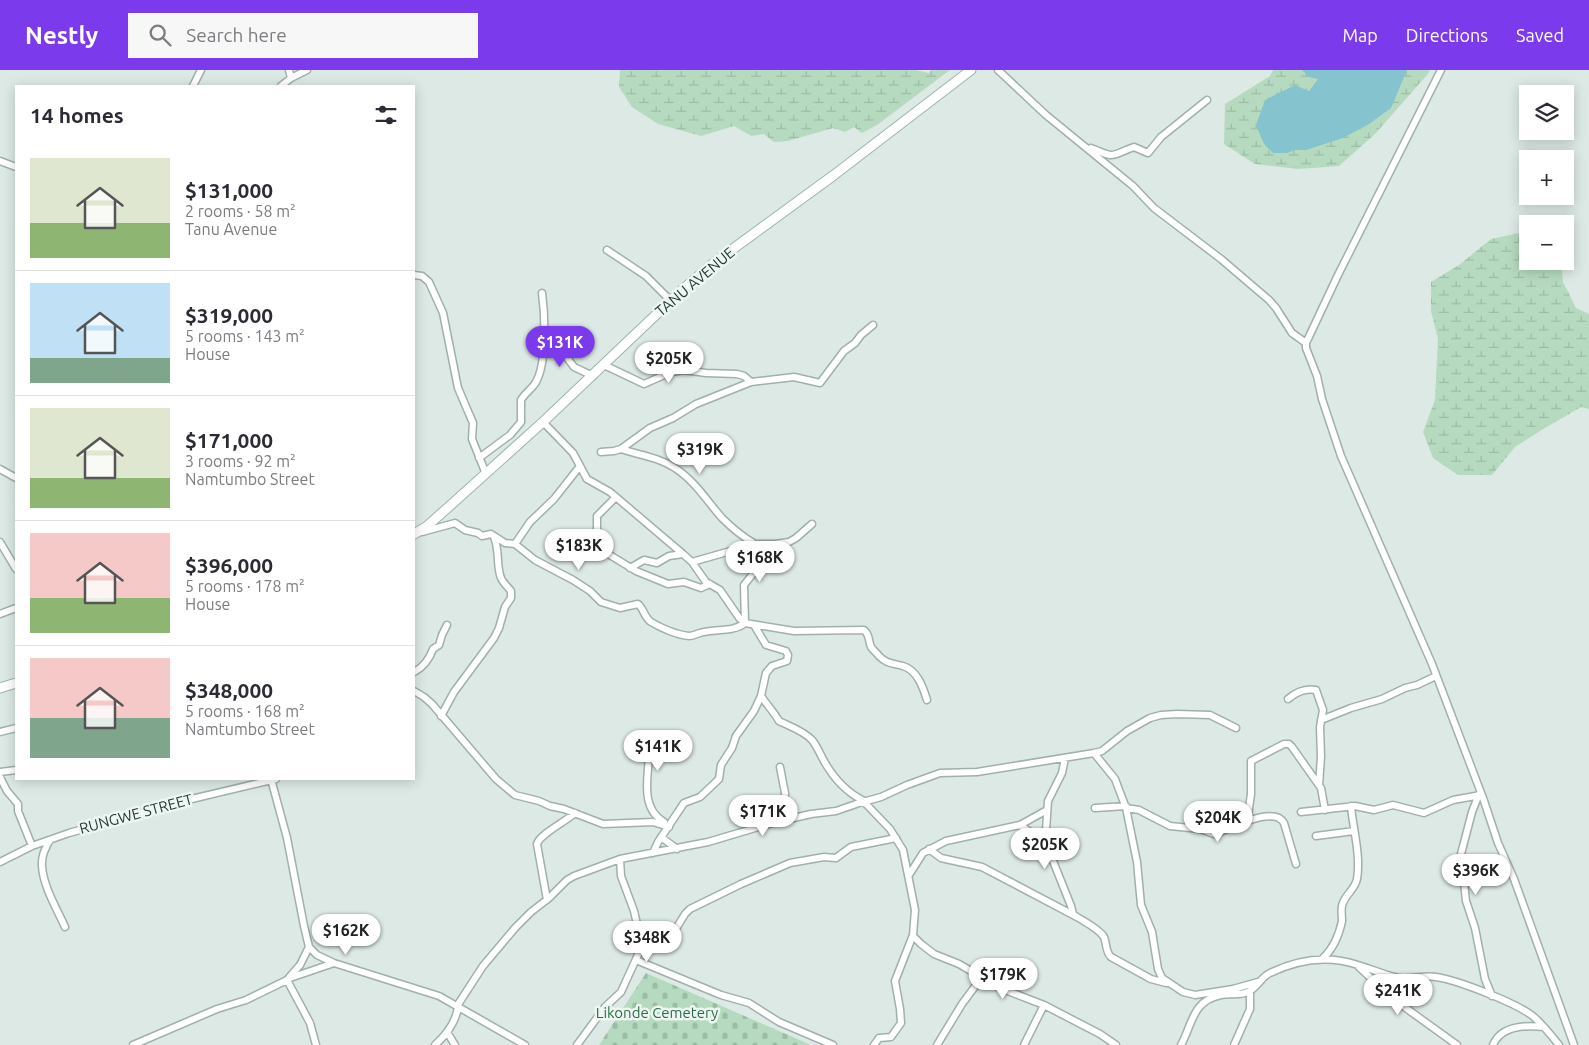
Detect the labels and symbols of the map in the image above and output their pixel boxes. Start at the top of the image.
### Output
street label: TANU AVENUE [652,244,738,320]
pin: $131K [525,326,595,368]
pin: $205K [634,342,704,384]
pin: $319K [665,432,735,475]
pin: $183K [544,528,614,571]
pin: $168K [725,540,795,583]
pin: $141K [623,730,693,772]
street label: RUNGWE STREET [77,790,195,837]
pin: $171K [728,794,798,837]
pin: $204K [1183,800,1253,843]
pin: $205K [1010,828,1080,870]
pin: $396K [1441,854,1511,896]
pin: $162K [311,914,381,956]
pin: $348K [612,920,682,963]
pin: $179K [968,958,1038,1000]
pin: $241K [1363,974,1433,1016]
park label: Likonde Cemetery [596,1004,718,1021]

